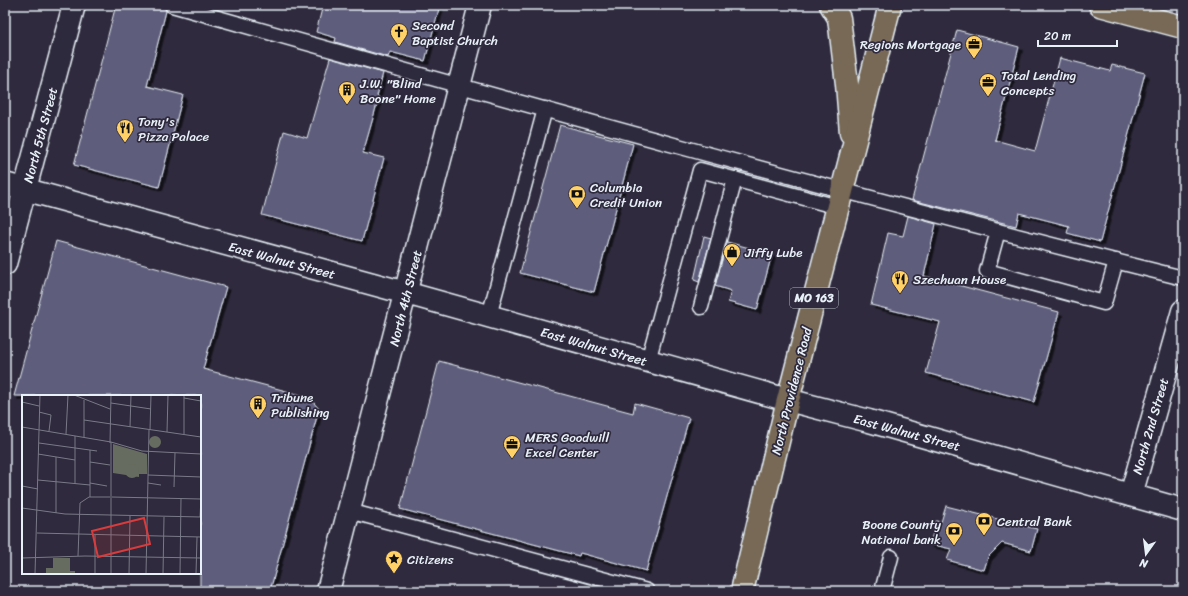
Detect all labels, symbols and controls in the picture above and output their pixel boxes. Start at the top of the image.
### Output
place label: Second Baptist Church [412,14,498,52]
church icon: Second Baptist Church [389,22,409,47]
scale bar [1038,22,1117,48]
text: 20 m [1044,25,1071,47]
place label: Regions Mortgage [860,33,961,56]
office icon: Regions Mortgage [964,34,984,59]
place label: Total Lending Concepts [1001,64,1077,102]
place label: J.W. "Blind Boone" Home [359,72,436,110]
office icon: Total Lending Concepts [978,72,998,97]
building icon: J.W. "Blind Boone" Home [337,80,357,105]
street label: North 5th Street [17,84,64,186]
place label: Tony's Pizza Palace [138,110,210,148]
restaurant icon: Tony's Pizza Palace [115,118,135,143]
place label: Columbia Credit Union [590,176,662,214]
bank icon: Columbia Credit Union [567,184,587,209]
street label: East Walnut Street [226,235,338,286]
place label: Jiffy Lube [744,241,803,264]
shop icon: Jiffy Lube [722,242,742,267]
street label: North 4th Street [382,247,429,349]
place label: Szechuan House [913,268,1006,291]
restaurant icon: Szechuan House [890,269,910,294]
road number: MO 163 [790,288,838,308]
street label: East Walnut Street [538,320,650,373]
street label: North Providence Road [765,324,819,457]
street label: North 2nd Street [1126,375,1175,477]
place label: Tribune Publishing [271,386,330,424]
building icon: Tribune Publishing [248,394,268,419]
inset map [22,395,201,574]
street label: East Walnut Street [851,407,963,458]
place label: MERS Goodwill Excel Center [525,426,609,464]
office icon: MERS Goodwill Excel Center [502,434,522,459]
place label: Central Bank [997,510,1072,533]
bank icon: Central Bank [974,511,994,536]
place label: Boone County National bank [862,513,941,551]
bank icon: Boone County National bank [944,521,964,546]
north arrow [1126,534,1166,574]
place label: Citizens [407,548,454,571]
place icon: Citizens [384,549,404,574]
text: N [1137,553,1151,574]

